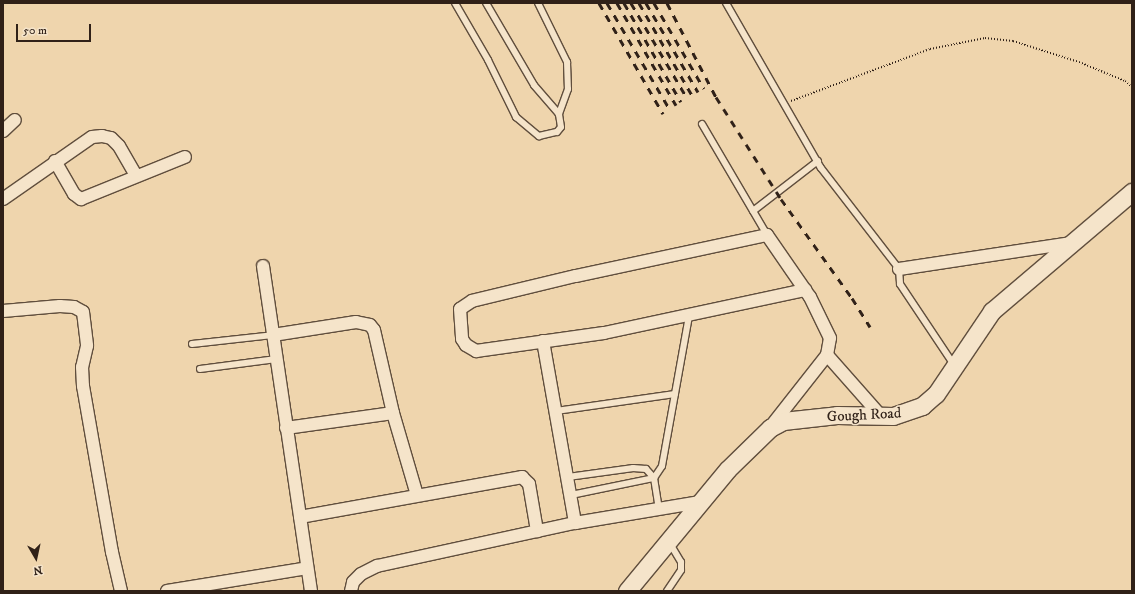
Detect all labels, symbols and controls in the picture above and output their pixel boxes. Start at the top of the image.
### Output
scale bar [18,16,93,42]
text: 50 m [23,23,47,38]
street label: Gough Road [826,404,902,426]
north arrow [16,538,56,578]
text: N [32,562,43,577]

